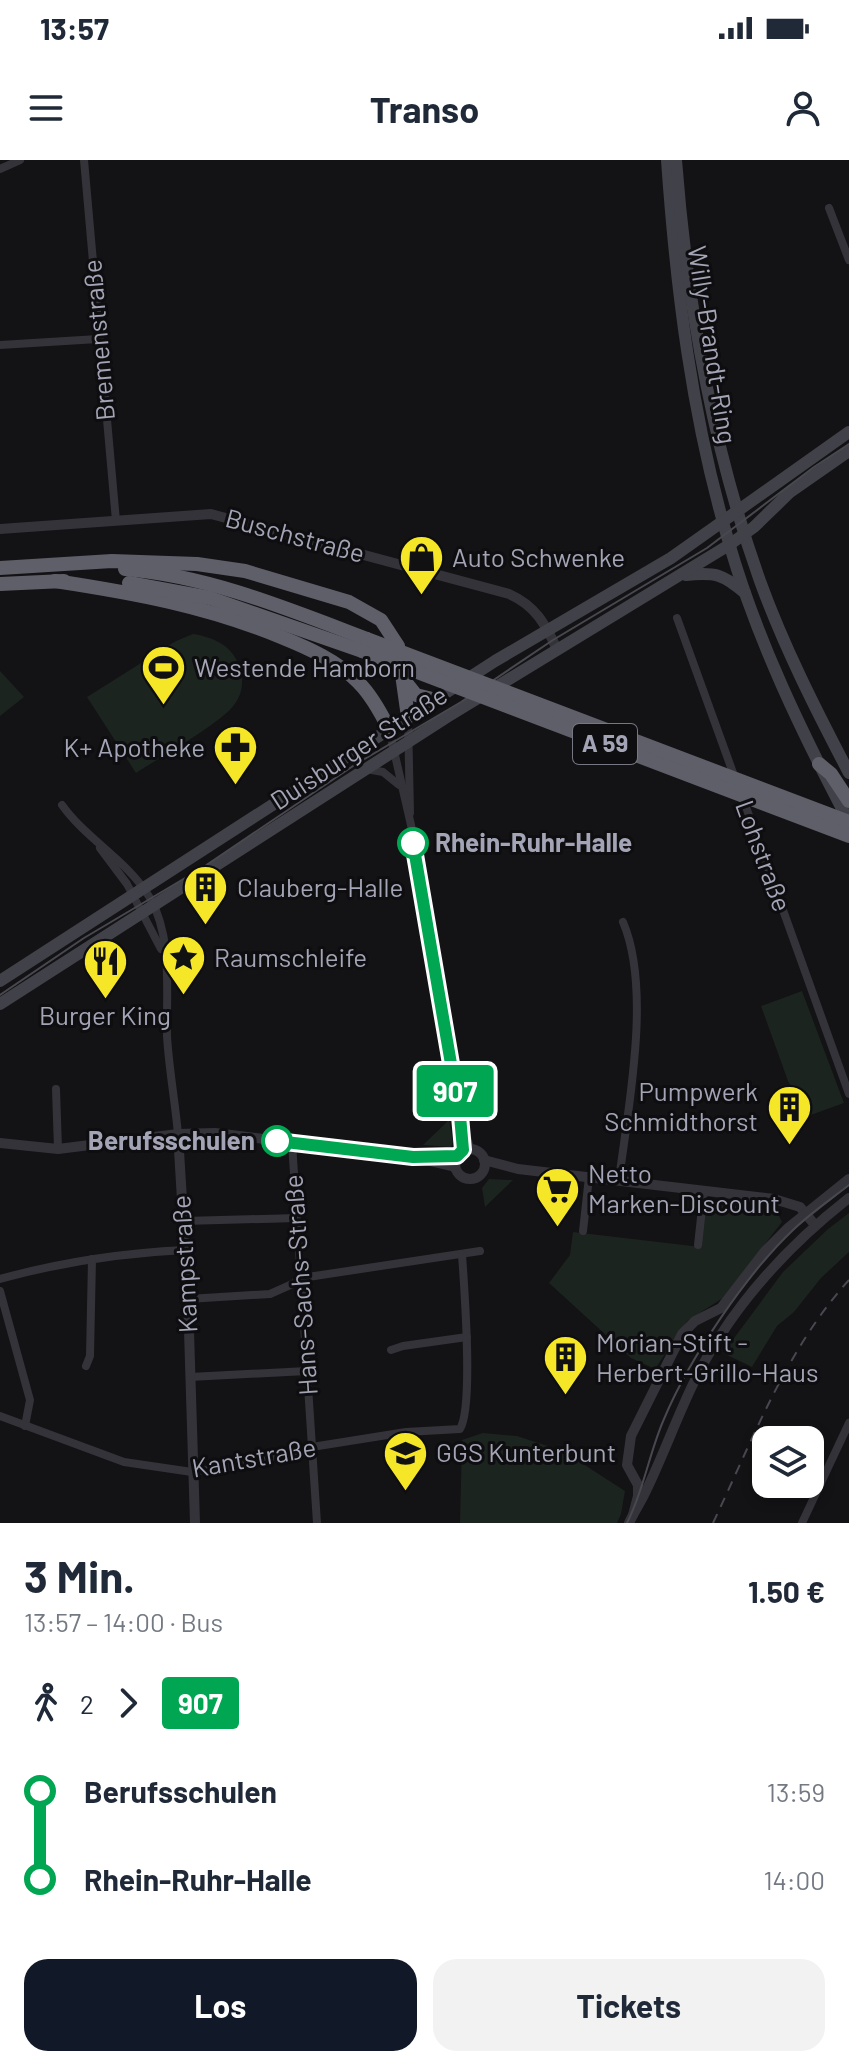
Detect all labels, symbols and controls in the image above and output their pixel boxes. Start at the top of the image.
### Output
text: 13:57 [40,10,109,46]
icon: menu [24,86,68,130]
icon: person [781,86,825,130]
text: Transo [370,87,479,130]
street label: Willy-Brandt-Ring [683,244,744,446]
street label: Bremenstraße [75,258,120,422]
street label: Buschstraße [222,501,368,568]
shop icon: Auto Schwenke [397,534,445,597]
place label: Auto Schwenke [452,541,625,572]
sports icon: Westende Hamborn [139,644,187,707]
place label: Westende Hamborn [194,651,415,682]
street label: Duisburger Straße [264,678,452,815]
pharmacy icon: K+ Apotheke [212,724,260,787]
road number: A 59 [573,724,637,764]
place label: K+ Apotheke [63,731,205,762]
street label: Lohstraße [730,796,799,915]
place label: Rhein-Ruhr-Halle [435,826,632,857]
marker: Rhein-Ruhr-Halle [398,828,428,858]
building icon: Clauberg-Halle [182,864,230,927]
place label: Clauberg-Halle [237,871,403,902]
place icon: Raumschleife [159,934,207,997]
restaurant icon: Burger King [81,937,129,1000]
place label: Raumschleife [214,941,367,972]
place label: Burger King [39,999,171,1030]
line badge: 907 [409,1065,501,1117]
text: 907 [433,1074,477,1108]
place label: Pumpwerk Schmidthorst [604,1075,758,1136]
building icon: Pumpwerk Schmidthorst [765,1083,813,1146]
place label: Berufsschulen [88,1124,255,1155]
marker: Berufsschulen [262,1126,292,1156]
place label: Netto Marken-Discount [588,1157,780,1218]
supermarket icon: Netto Marken-Discount [533,1165,581,1228]
street label: Hans-Sachs-Straße [276,1174,323,1397]
street label: Kampstraße [164,1194,203,1334]
place label: Morian-Stift - Herbert-Grillo-Haus [596,1326,818,1387]
building icon: Morian-Stift - Herbert-Grillo-Haus [541,1334,589,1397]
map controls [752,1426,824,1498]
button: layers [752,1426,824,1498]
school or university icon: GGS Kunterbunt [381,1429,429,1492]
street label: Kantstraße [189,1430,318,1483]
place label: GGS Kunterbunt [436,1436,616,1467]
text: 3 Min. [24,1549,135,1602]
text: 1.50 € [748,1573,825,1609]
text: 13:57 – 14:00 · Bus [24,1606,223,1637]
icon: walk [24,1681,68,1725]
icon: forward [106,1681,150,1725]
text: 907 [178,1686,223,1720]
text: 2 [80,1688,94,1719]
text: Berufsschulen [84,1773,277,1809]
text: 13:59 [767,1776,825,1807]
text: Rhein-Ruhr-Halle [84,1861,312,1897]
text: 14:00 [763,1864,825,1895]
button: Los [24,1959,417,2051]
button: Tickets [433,1959,825,2051]

